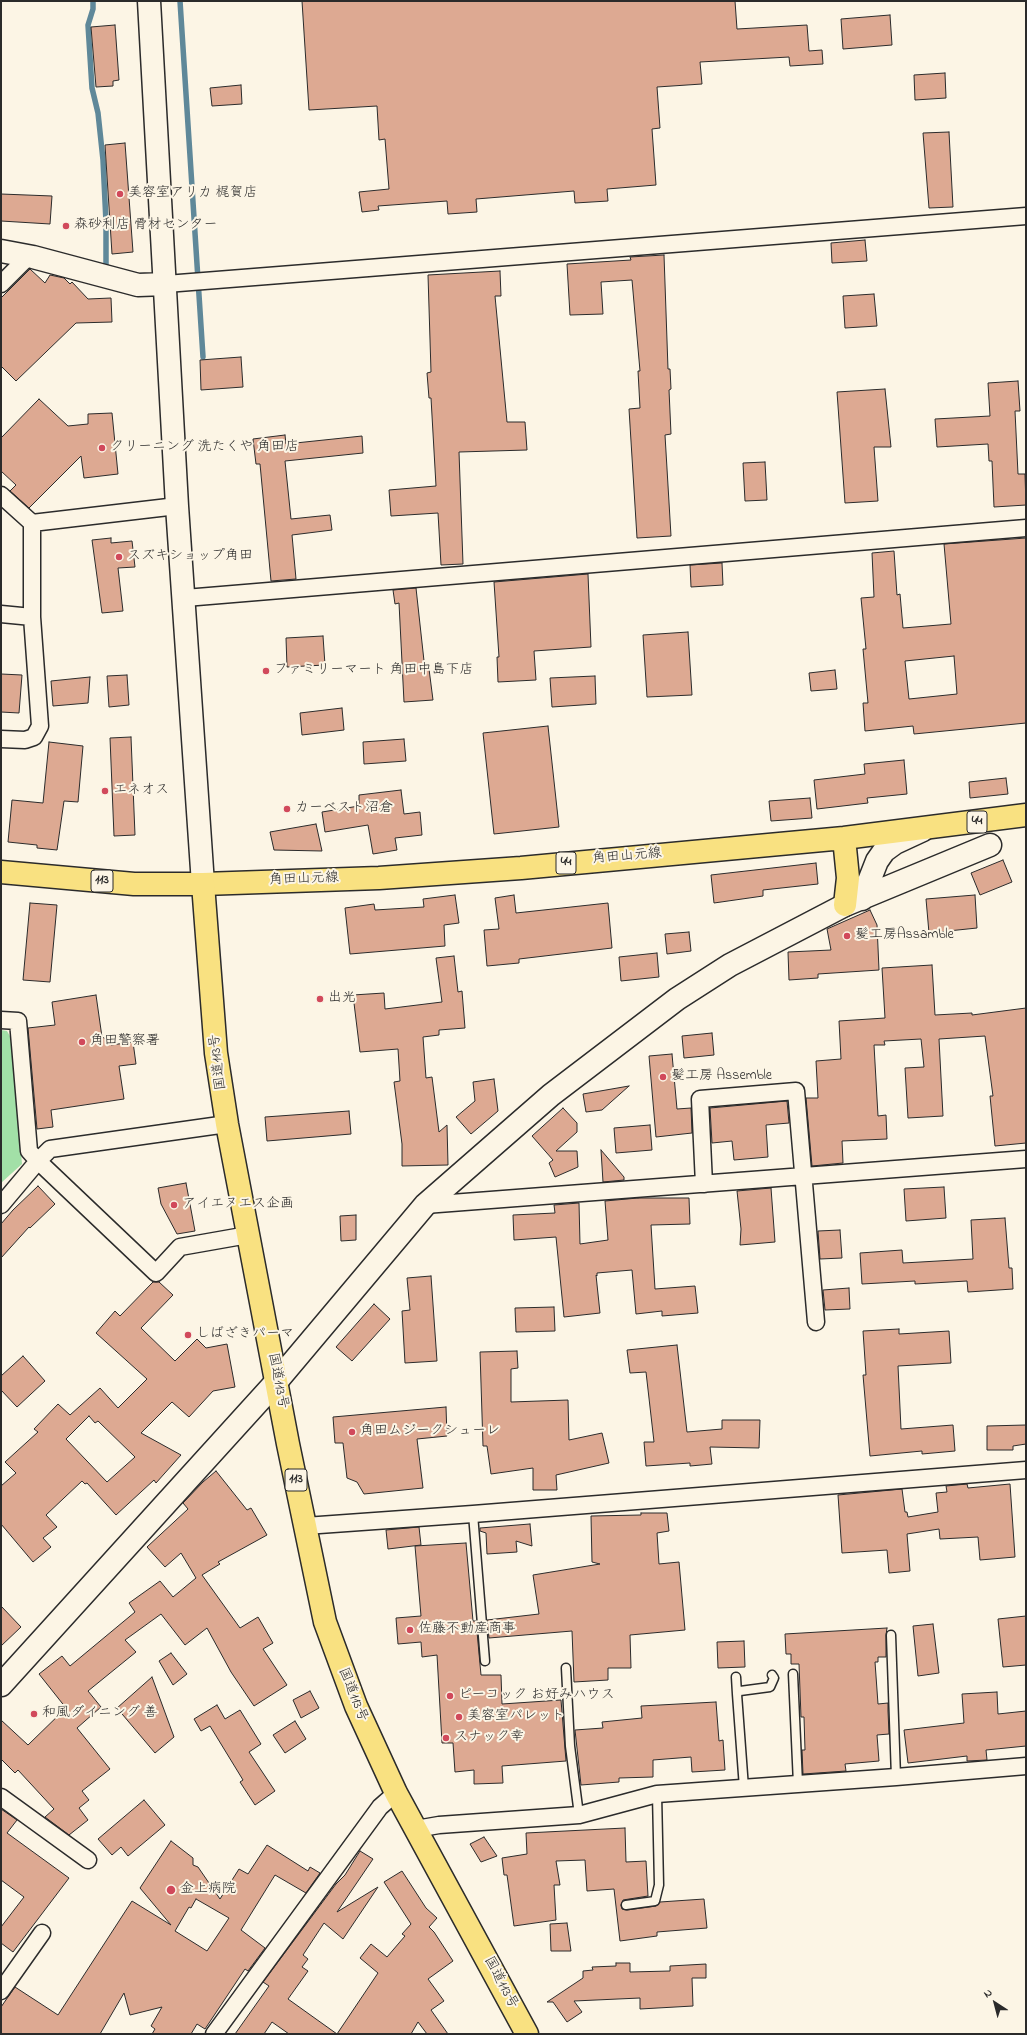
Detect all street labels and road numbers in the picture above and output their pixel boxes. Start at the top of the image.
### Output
road number: 44 [967,811,987,833]
street label: 角田山元線 [591,846,663,868]
road number: 44 [556,852,576,874]
road number: 113 [91,870,113,892]
street label: 角田山元線 [269,870,339,890]
street label: 国道113号 [207,1033,231,1091]
street label: 国道113号 [263,1352,291,1410]
road number: 113 [285,1469,307,1491]
street label: 国道113号 [334,1666,370,1724]
street label: 国道113号 [479,1954,521,2012]

